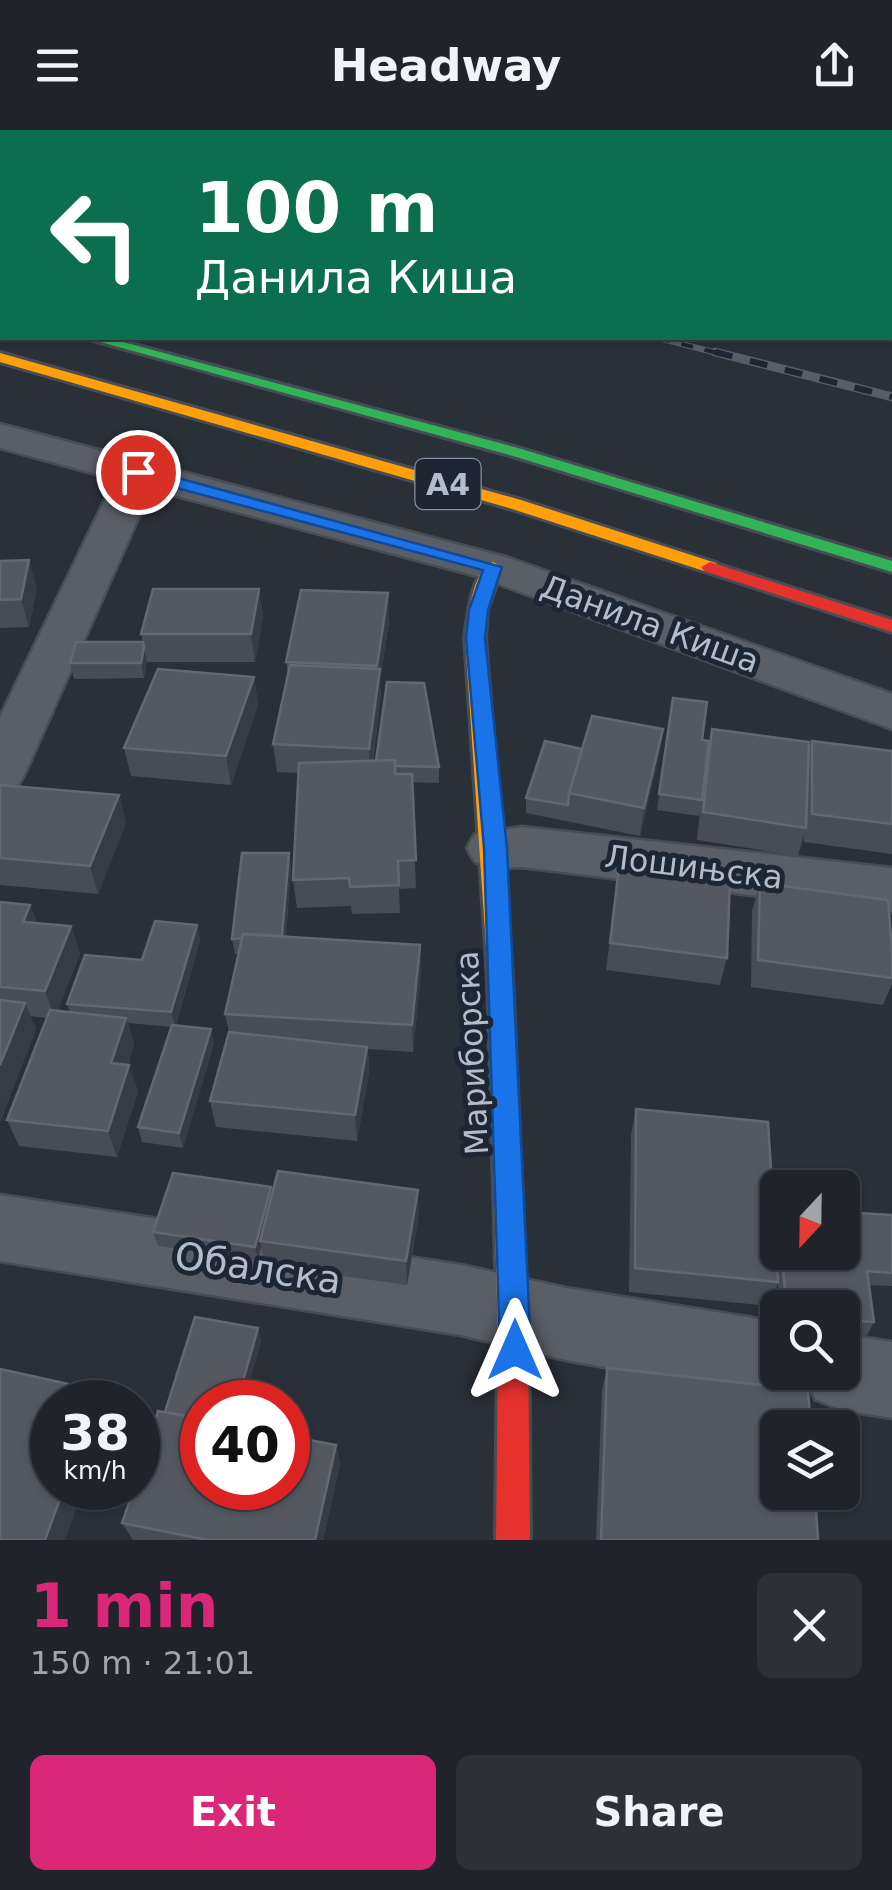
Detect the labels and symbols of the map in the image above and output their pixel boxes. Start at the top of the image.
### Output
pin [96,430,181,515]
road number: A4 [416,459,480,509]
street label: Данила Киша [536,567,764,681]
street label: Лошињска [603,837,785,897]
street label: Мариборска [448,950,496,1156]
north arrow [760,1170,860,1270]
street label: Обалска [172,1233,344,1303]
position arrow [463,1298,567,1402]
speed limit sign: 40 [180,1380,310,1510]

